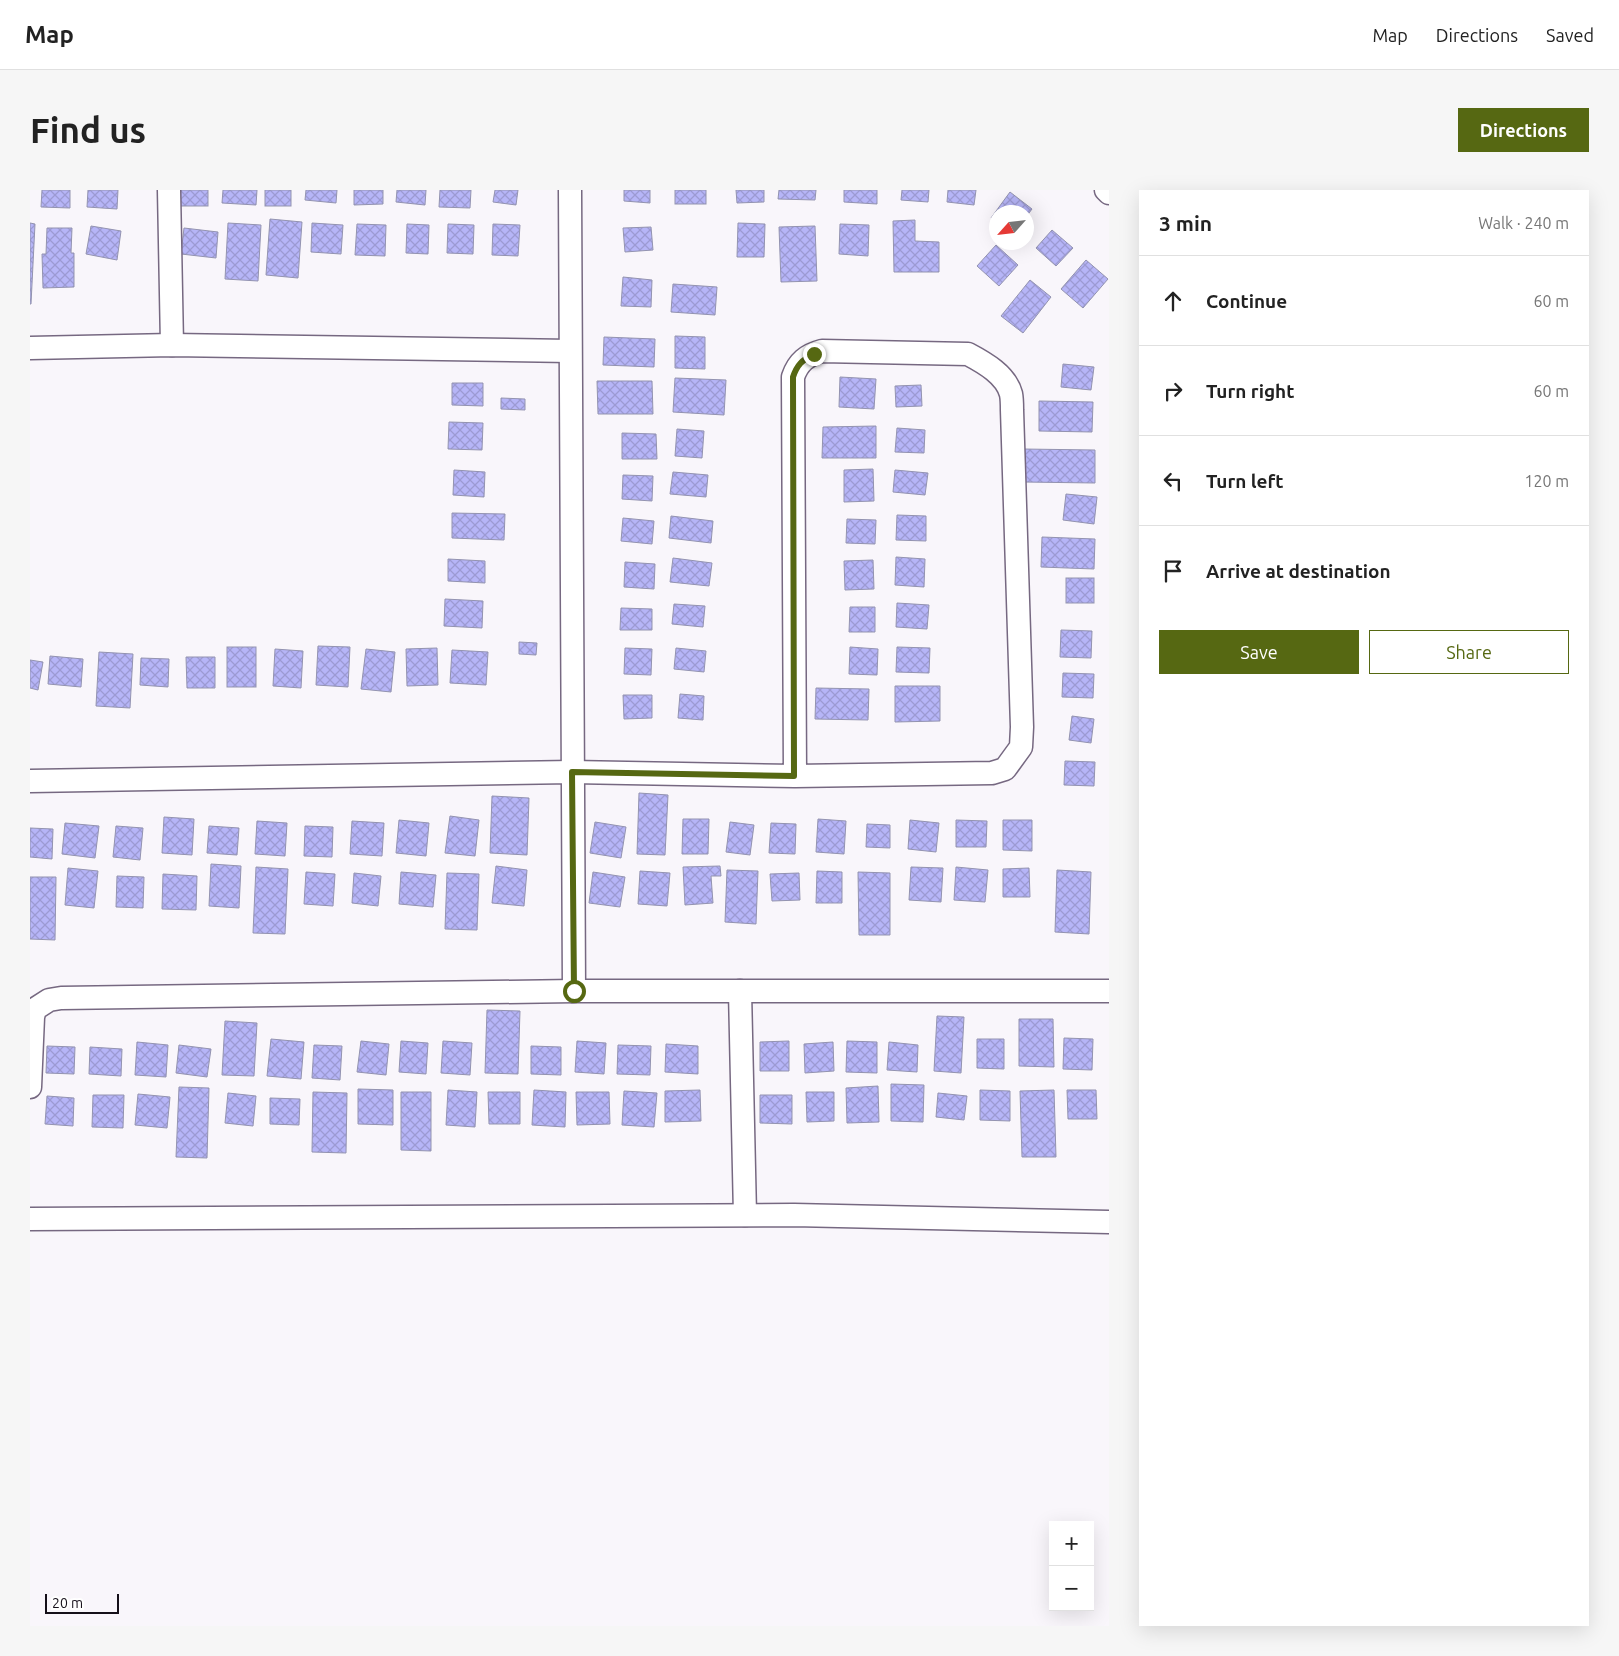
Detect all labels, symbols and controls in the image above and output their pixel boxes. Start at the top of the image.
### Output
text: Map [25,21,74,48]
text: Map [1372,25,1408,45]
text: Directions [1436,25,1518,45]
text: Saved [1546,25,1594,45]
button: Directions [1458,108,1589,152]
text: Find us [30,110,146,150]
north arrow [989,205,1034,250]
text: 3 min [1159,211,1212,235]
text: Walk · 240 m [1478,214,1569,232]
icon: ahead [1159,287,1187,315]
text: Continue [1206,290,1287,312]
text: 60 m [1533,292,1569,310]
route end [803,343,826,366]
icon: right [1159,377,1187,405]
text: Turn right [1206,380,1294,402]
text: 60 m [1533,382,1569,400]
icon: left [1159,467,1187,495]
text: Turn left [1206,470,1284,492]
text: 120 m [1524,472,1569,490]
icon: arrive [1159,557,1187,585]
text: Arrive at destination [1206,560,1391,582]
button: Save [1159,630,1359,674]
button: Share [1369,630,1569,674]
route start [563,980,586,1003]
map controls [1049,1521,1094,1611]
button: + [1049,1521,1094,1566]
button: − [1049,1566,1094,1611]
scale bar [45,1591,119,1614]
text: 20 m [52,1595,83,1611]

